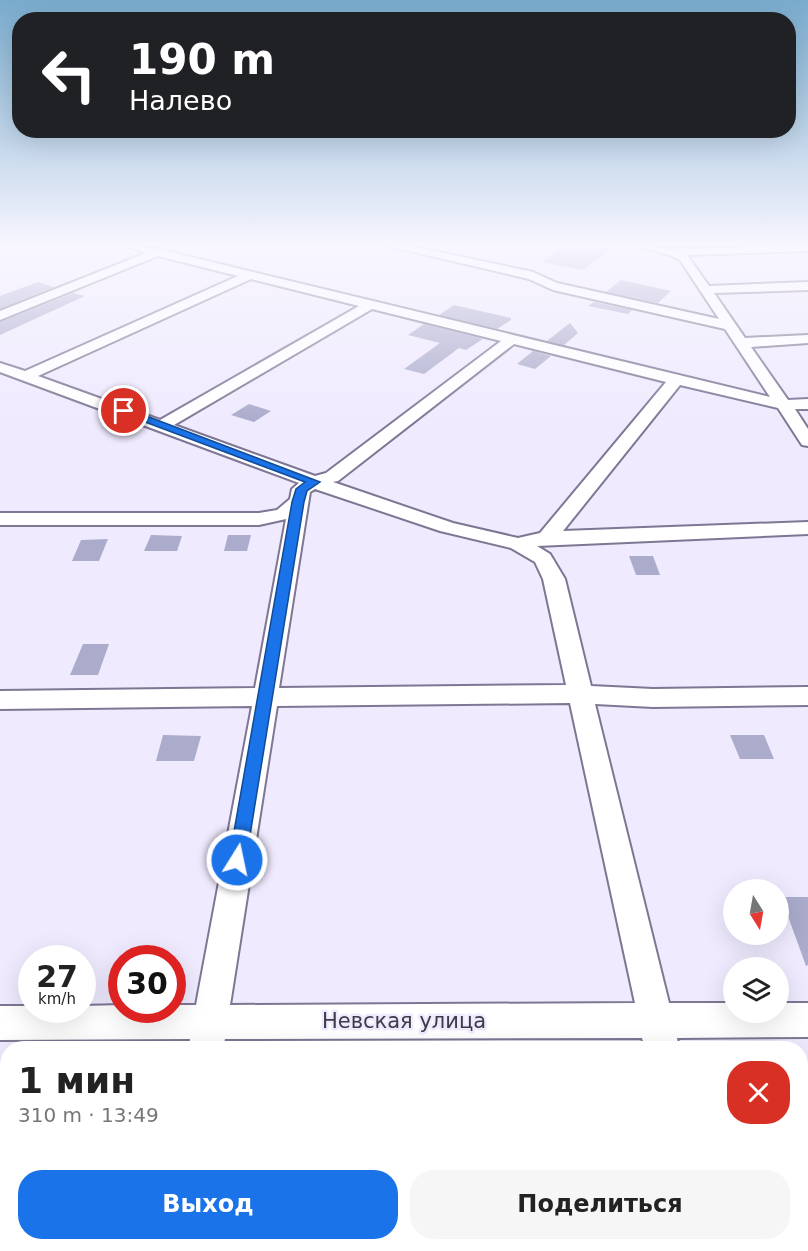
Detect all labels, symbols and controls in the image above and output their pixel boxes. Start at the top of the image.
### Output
text: 190 m [129,35,275,84]
icon: left [30,36,108,114]
text: Налево [129,85,232,116]
pin [98,385,149,436]
icon: arrive [107,394,140,427]
position arrow [205,828,269,892]
north arrow [723,879,789,945]
map controls [723,879,789,1023]
speed limit sign: 30 [108,945,186,1023]
button: layers [723,957,789,1023]
text: 27 [36,959,78,994]
text: km/h [38,990,76,1008]
street label: Невская улица [322,1009,486,1033]
text: 1 мин [18,1060,135,1101]
button: close [727,1061,790,1124]
text: 310 m · 13:49 [18,1103,159,1127]
button: Выход [18,1170,398,1239]
button: Поделиться [410,1170,790,1239]

